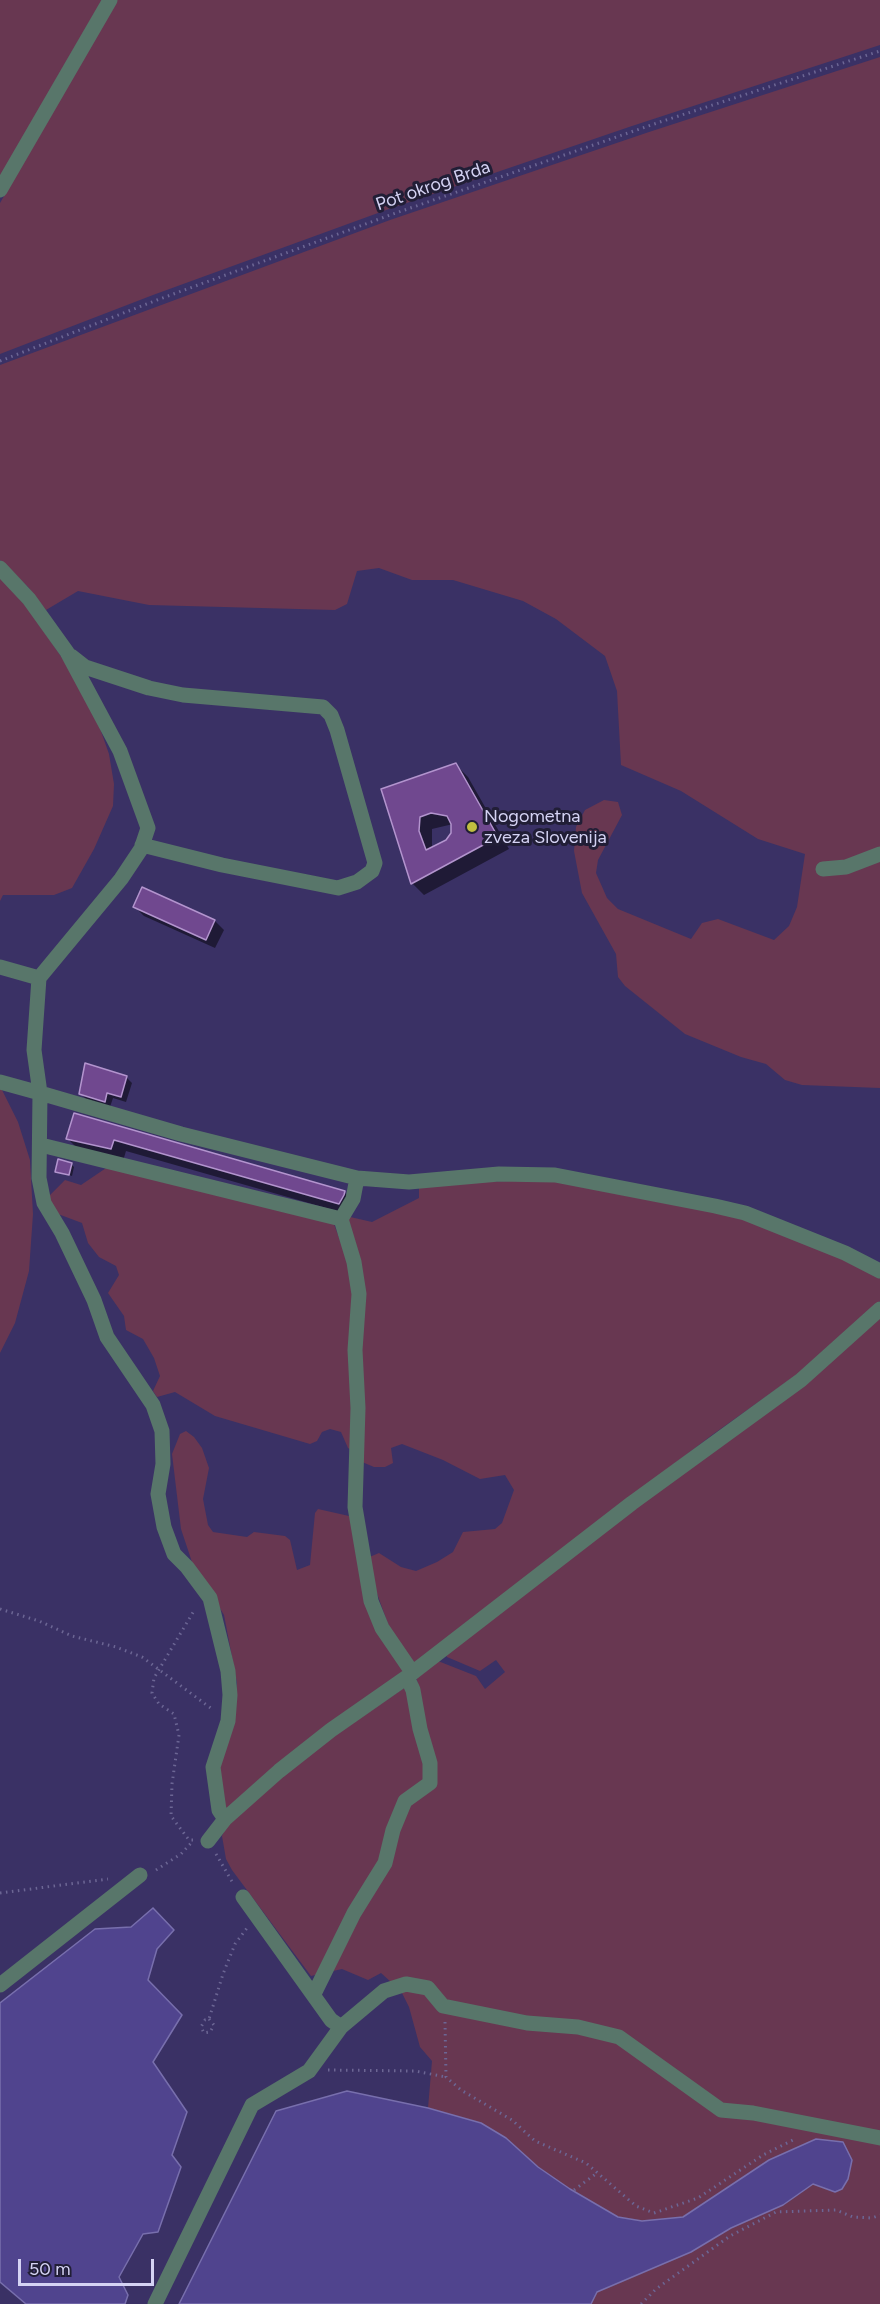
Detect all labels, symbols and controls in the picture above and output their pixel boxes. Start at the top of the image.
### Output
street label: Pot okrog Brda [373,156,493,216]
place label: Nogometna zveza Slovenija [484,806,607,848]
marker: Nogometna zveza Slovenija [465,820,479,834]
scale bar [21,2247,158,2285]
text: 50 m [29,2258,71,2280]

